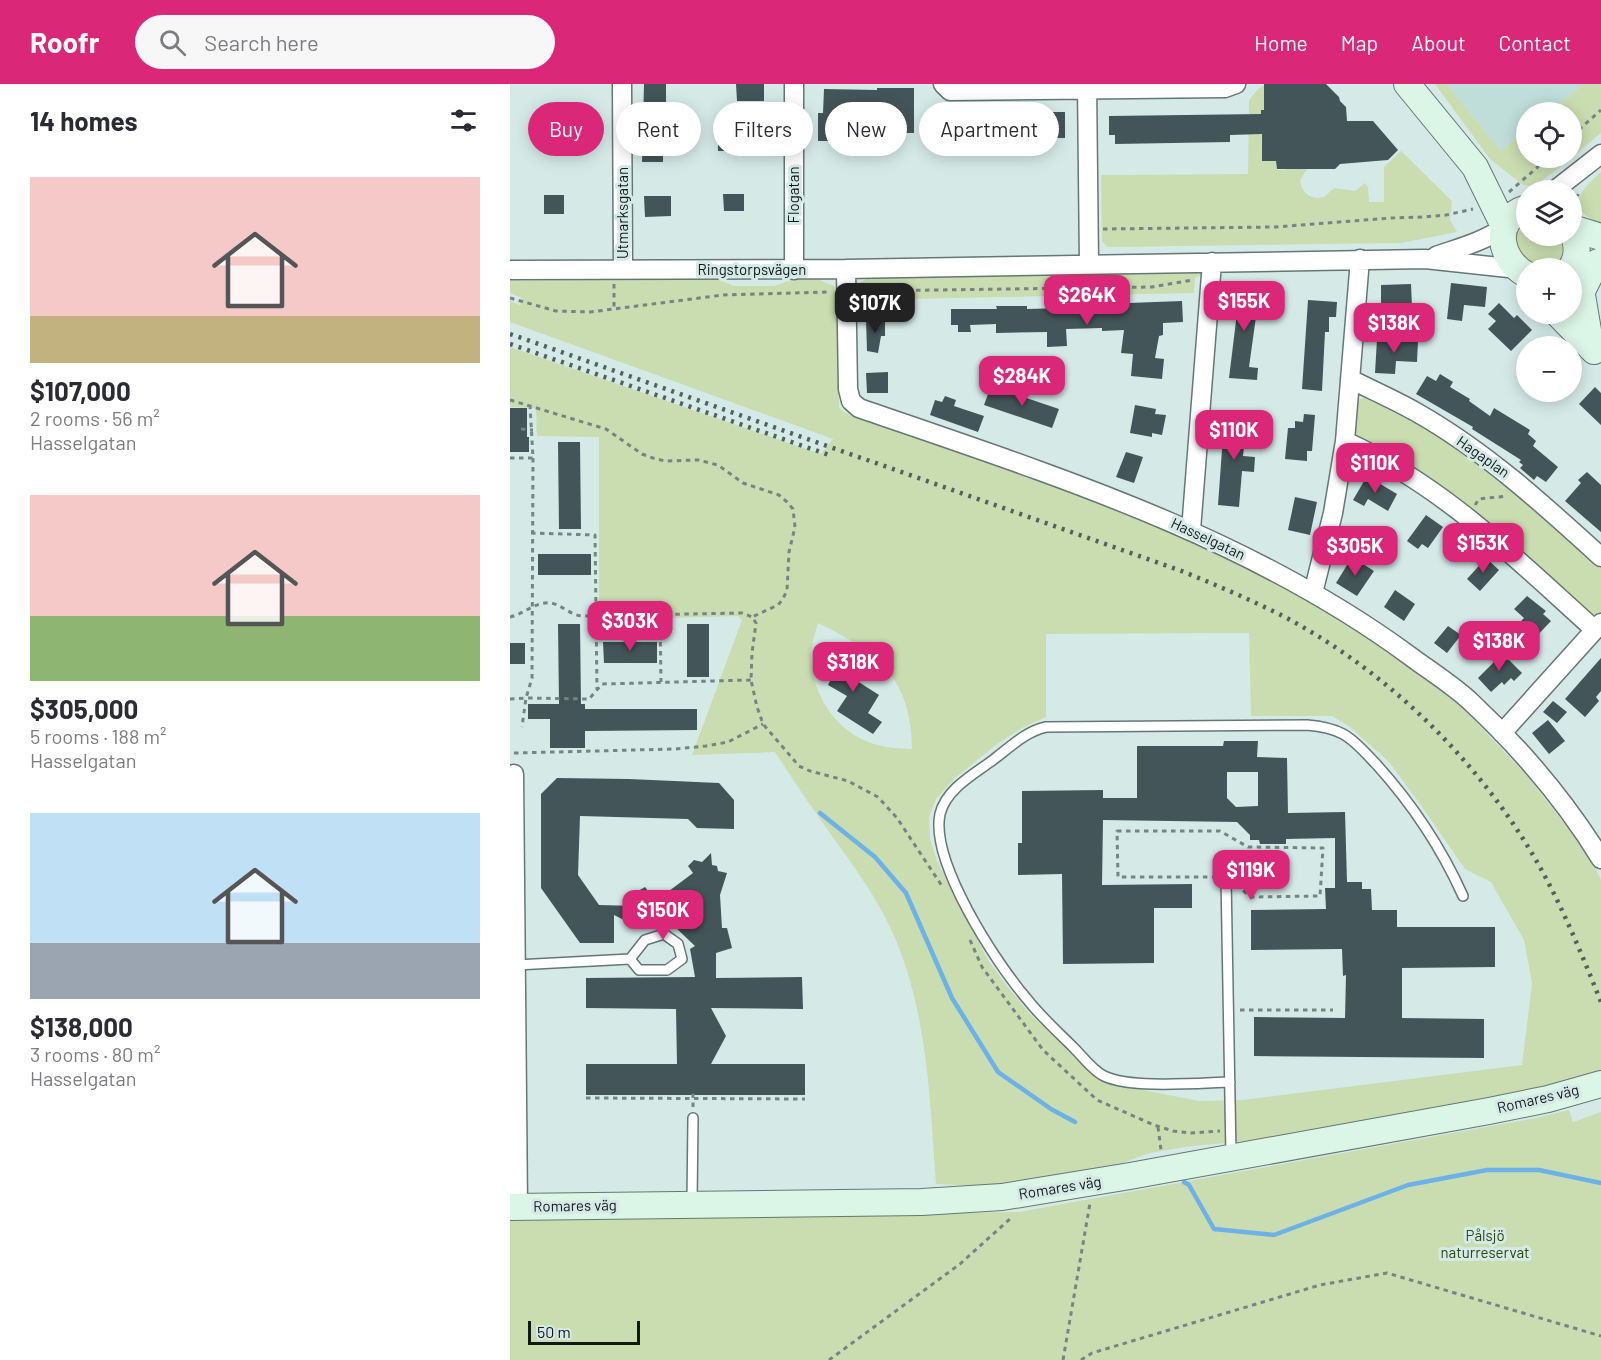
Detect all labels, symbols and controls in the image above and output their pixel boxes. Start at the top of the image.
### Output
search box [135,15,555,69]
text: Roofr [30,25,99,59]
icon: search [156,26,189,59]
text: Search here [204,29,319,55]
text: Home [1254,30,1308,55]
text: Map [1341,30,1378,55]
text: About [1411,30,1466,55]
text: Contact [1499,30,1571,55]
chip: Buy [528,102,604,156]
chip: Rent [616,102,701,156]
chip: Filters [713,102,813,156]
chip: New [825,102,907,156]
chip: Apartment [919,102,1059,156]
map controls [1516,102,1582,402]
button: locate [1516,102,1582,168]
icon: filters [447,104,480,137]
text: 14 homes [30,105,137,136]
street label: Utmarksgatan [613,167,631,259]
street label: Flogatan [784,167,802,224]
button: layers [1516,180,1582,246]
icon: home [201,216,309,324]
button: + [1516,258,1582,324]
street label: Ringstorpsvägen [698,260,806,278]
pin: $264K [1045,275,1129,326]
pin: $155K [1202,281,1286,332]
text: $264K [1058,282,1116,306]
pin: $107K [833,283,917,334]
text: $155K [1218,288,1270,312]
text: $107K [849,290,901,314]
pin: $138K [1352,303,1436,354]
text: $138K [1368,310,1420,334]
button: − [1516,336,1582,402]
pin: $284K [980,356,1064,407]
text: $284K [993,363,1051,387]
text: $107,000 [30,375,131,406]
text: 2 rooms · 56 m² [30,406,160,430]
pin: $110K [1192,410,1276,461]
text: $110K [1209,417,1259,441]
text: Hasselgatan [30,430,137,454]
street label: Hagaplan [1454,431,1514,481]
pin: $110K [1333,443,1417,494]
text: $110K [1350,450,1400,474]
street label: Hasselgatan [1168,513,1248,563]
pin: $153K [1441,523,1525,574]
pin: $305K [1313,526,1397,577]
text: $153K [1457,530,1509,554]
text: $305K [1327,533,1383,557]
icon: home [201,534,309,642]
pin: $303K [588,601,672,652]
text: $303K [602,608,658,632]
pin: $138K [1457,621,1541,672]
text: $138K [1473,628,1525,652]
pin: $318K [811,642,895,693]
text: $318K [827,649,879,673]
text: $305,000 [30,693,138,724]
text: 5 rooms · 188 m² [30,724,167,748]
text: Hasselgatan [30,748,137,772]
pin: $119K [1209,850,1293,901]
icon: home [201,852,309,960]
text: $119K [1227,857,1275,881]
pin: $150K [621,890,705,941]
text: $150K [636,897,690,921]
text: $138,000 [30,1011,133,1042]
text: 3 rooms · 80 m² [30,1042,160,1066]
text: Hasselgatan [30,1066,137,1090]
street label: Romares väg [1495,1080,1580,1116]
street label: Romares väg [1017,1172,1102,1202]
street label: Romares väg [533,1195,617,1215]
park label: Pålsjö naturreservat [1440,1226,1530,1261]
scale bar [528,1318,640,1346]
text: 50 m [537,1322,571,1341]

